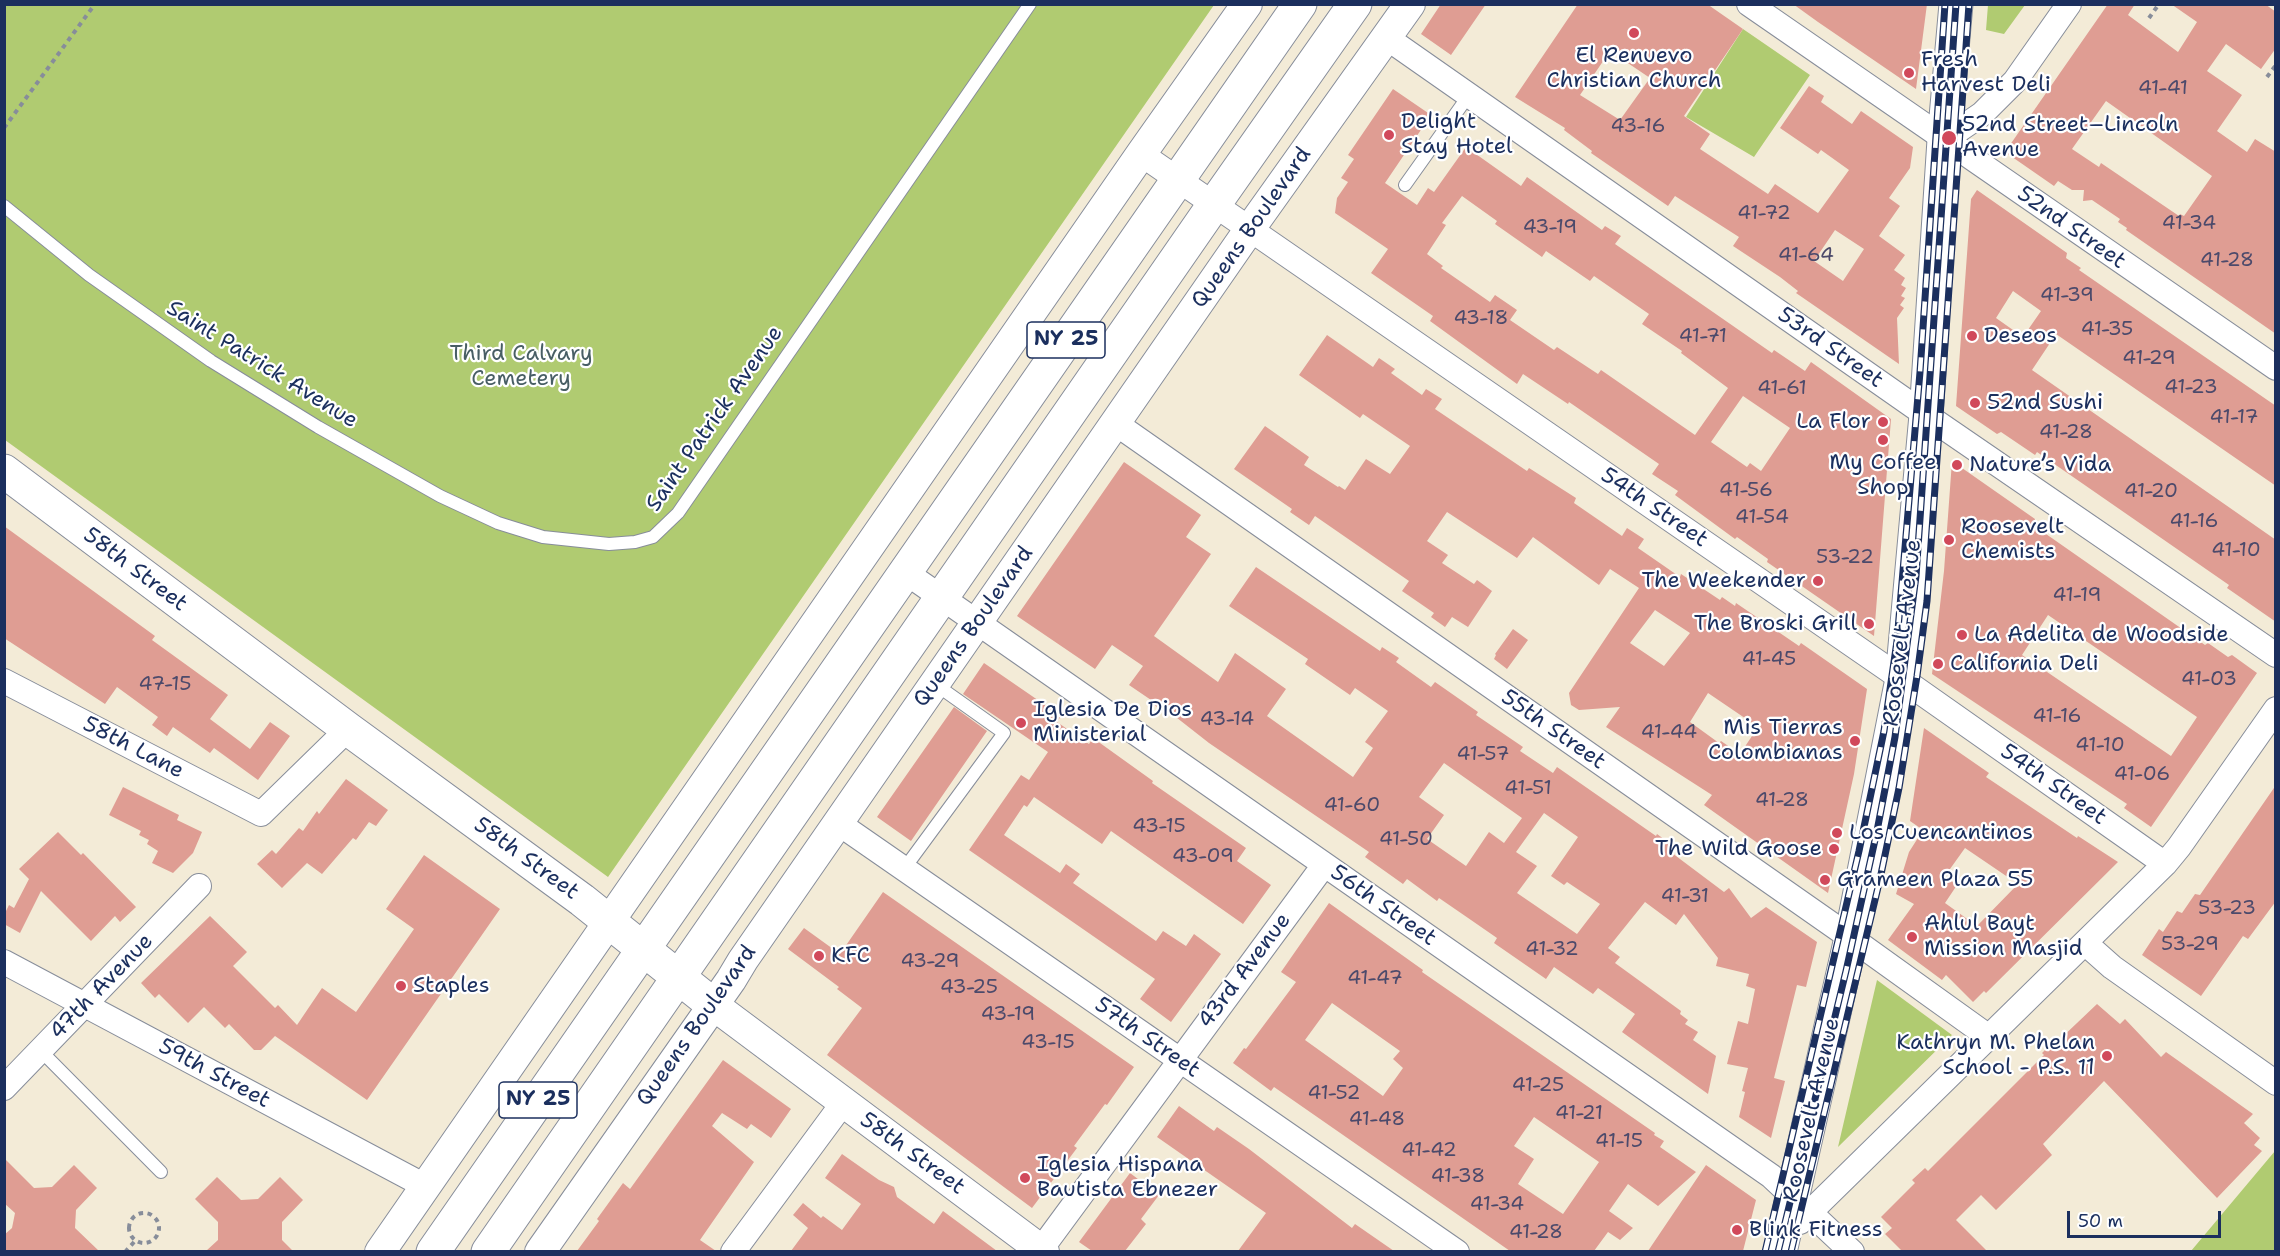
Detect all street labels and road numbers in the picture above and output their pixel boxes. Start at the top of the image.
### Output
street label: Queens Boulevard [1187,142,1317,314]
street label: 52nd Street [2012,181,2130,275]
street label: Saint Patrick Avenue [162,295,362,435]
street label: 53rd Street [1772,302,1888,394]
street label: Saint Patrick Avenue [641,321,789,517]
road number: NY 25 [1027,322,1105,358]
street label: 54th Street [1595,463,1713,553]
street label: 58th Street [78,522,192,618]
street label: Roosevelt Avenue [1878,538,1928,728]
street label: Queens Boulevard [909,541,1039,713]
street label: 55th Street [1496,684,1610,776]
street label: 58th Lane [78,711,188,785]
street label: 54th Street [1995,739,2111,831]
street label: 58th Street [468,812,584,906]
street label: 56th Street [1325,860,1441,952]
street label: 43rd Avenue [1193,908,1297,1034]
street label: 47th Avenue [45,929,159,1045]
street label: Queens Boulevard [632,940,762,1112]
street label: 57th Street [1089,992,1205,1084]
street label: Roosevelt Avenue [1778,1015,1846,1205]
street label: 59th Street [154,1034,274,1114]
road number: NY 25 [499,1082,577,1118]
street label: 58th Street [854,1107,970,1201]

